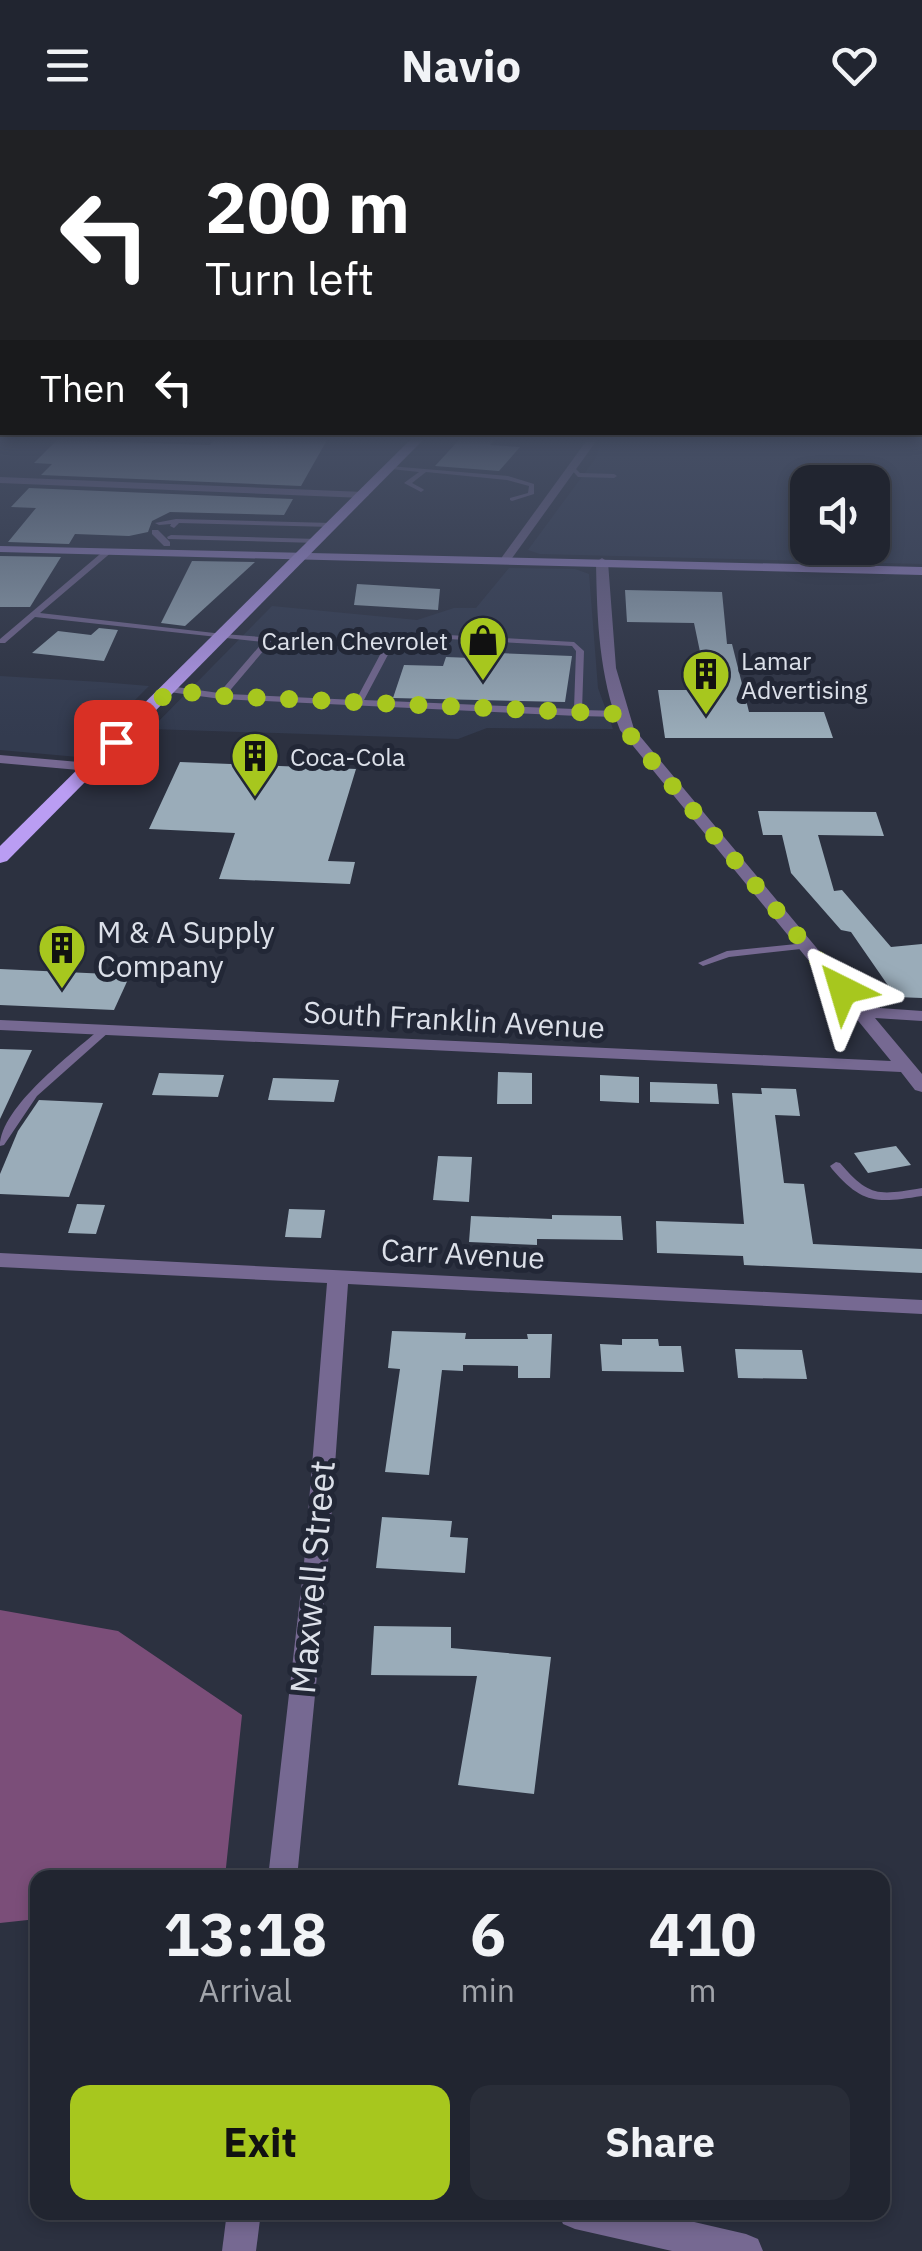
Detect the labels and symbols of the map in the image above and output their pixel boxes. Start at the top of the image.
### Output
shop icon: Carlen Chevrolet [457,614,509,682]
place label: Carlen Chevrolet [261,624,448,657]
place label: Lamar Advertising [741,644,867,706]
building icon: Lamar Advertising [680,648,732,716]
pin [74,700,159,785]
building icon: Coca-Cola [229,730,281,798]
place label: Coca-Cola [290,740,405,773]
place label: M & A Supply Company [97,912,275,985]
building icon: M & A Supply Company [36,922,88,990]
position arrow [791,938,895,1042]
street label: South Franklin Avenue [302,992,606,1046]
street label: Carr Avenue [380,1229,546,1277]
street label: Maxwell Street [279,1458,345,1696]

